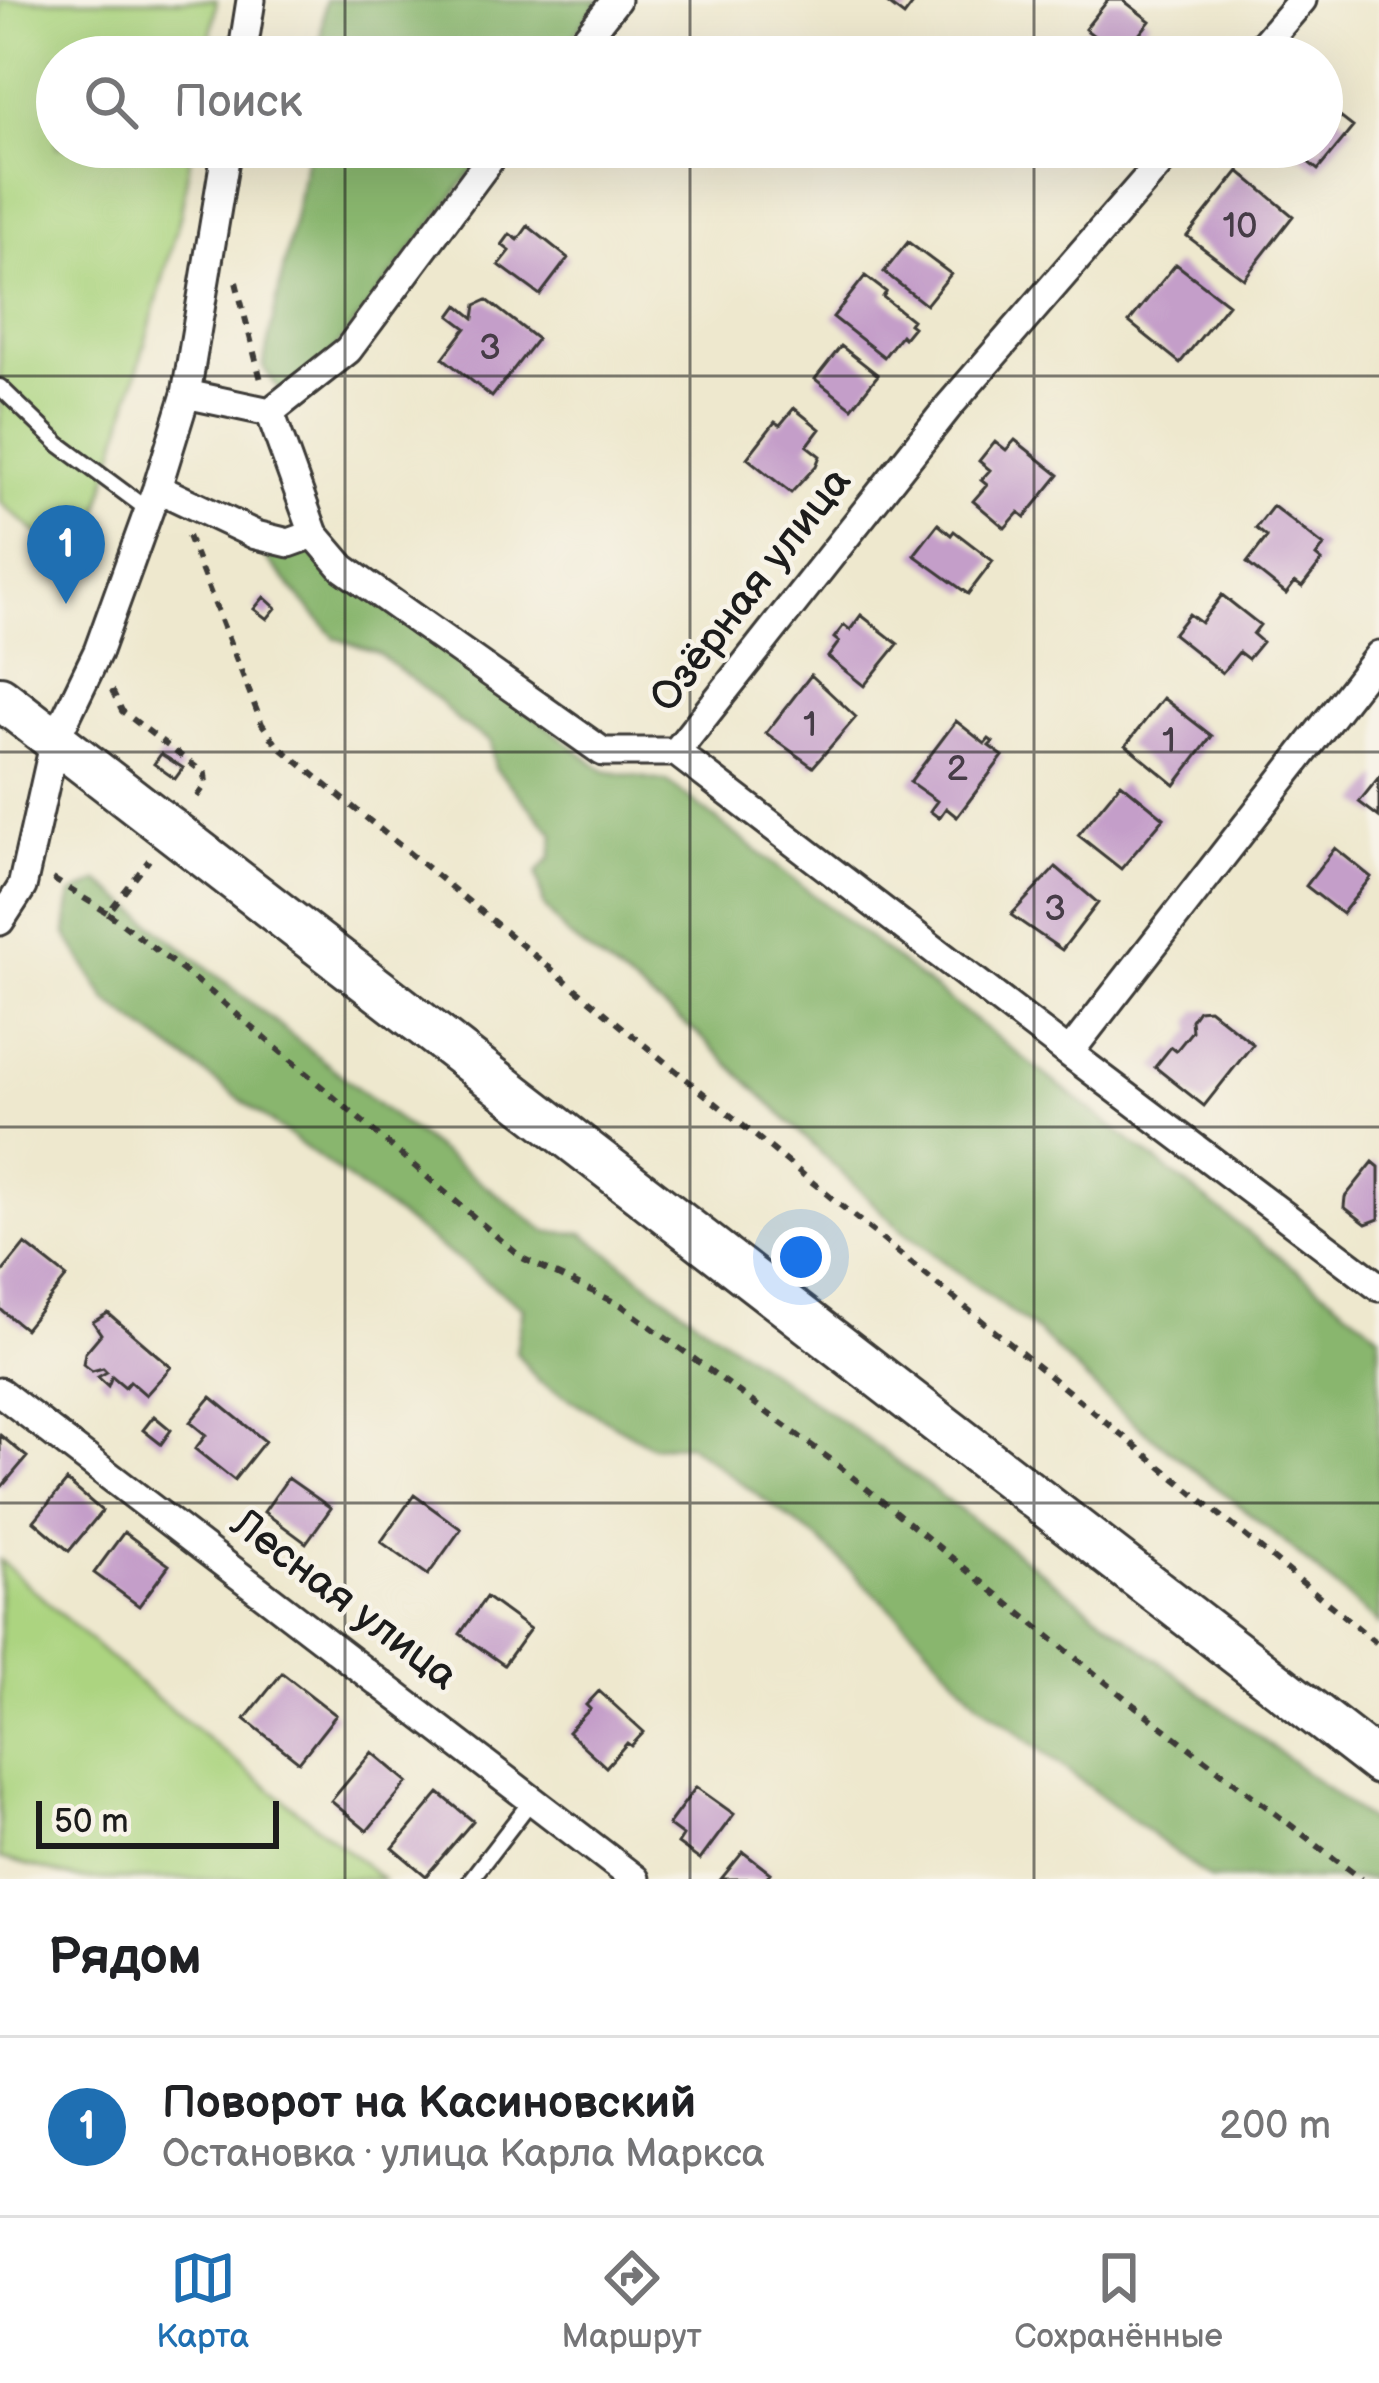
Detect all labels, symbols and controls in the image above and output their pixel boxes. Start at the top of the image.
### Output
search box [36,36,1343,168]
icon: search [78,69,144,135]
text: Поиск [174,75,302,130]
house number: 10 [1222,205,1258,248]
house number: 3 [479,327,501,370]
street label: Озёрная улица [640,457,863,723]
pin: 1 [27,505,105,604]
house number: 1 [803,704,817,747]
house number: 1 [1162,720,1176,763]
house number: 2 [946,748,968,791]
house number: 3 [1044,888,1066,931]
your location [771,1227,831,1287]
street label: Лесная улица [220,1498,467,1702]
scale bar [36,1795,279,1848]
text: 50 m [54,1802,129,1842]
text: Рядом [48,1927,202,1988]
text: Поворот на Касиновский [162,2076,696,2131]
text: 1 [79,2103,95,2150]
text: 200 m [1219,2103,1331,2150]
text: Остановка · улица Карла Маркса [162,2131,765,2178]
tab: Карта [156,2245,249,2357]
tab: Маршрут [562,2245,702,2357]
tab: Сохранённые [1014,2245,1223,2357]

